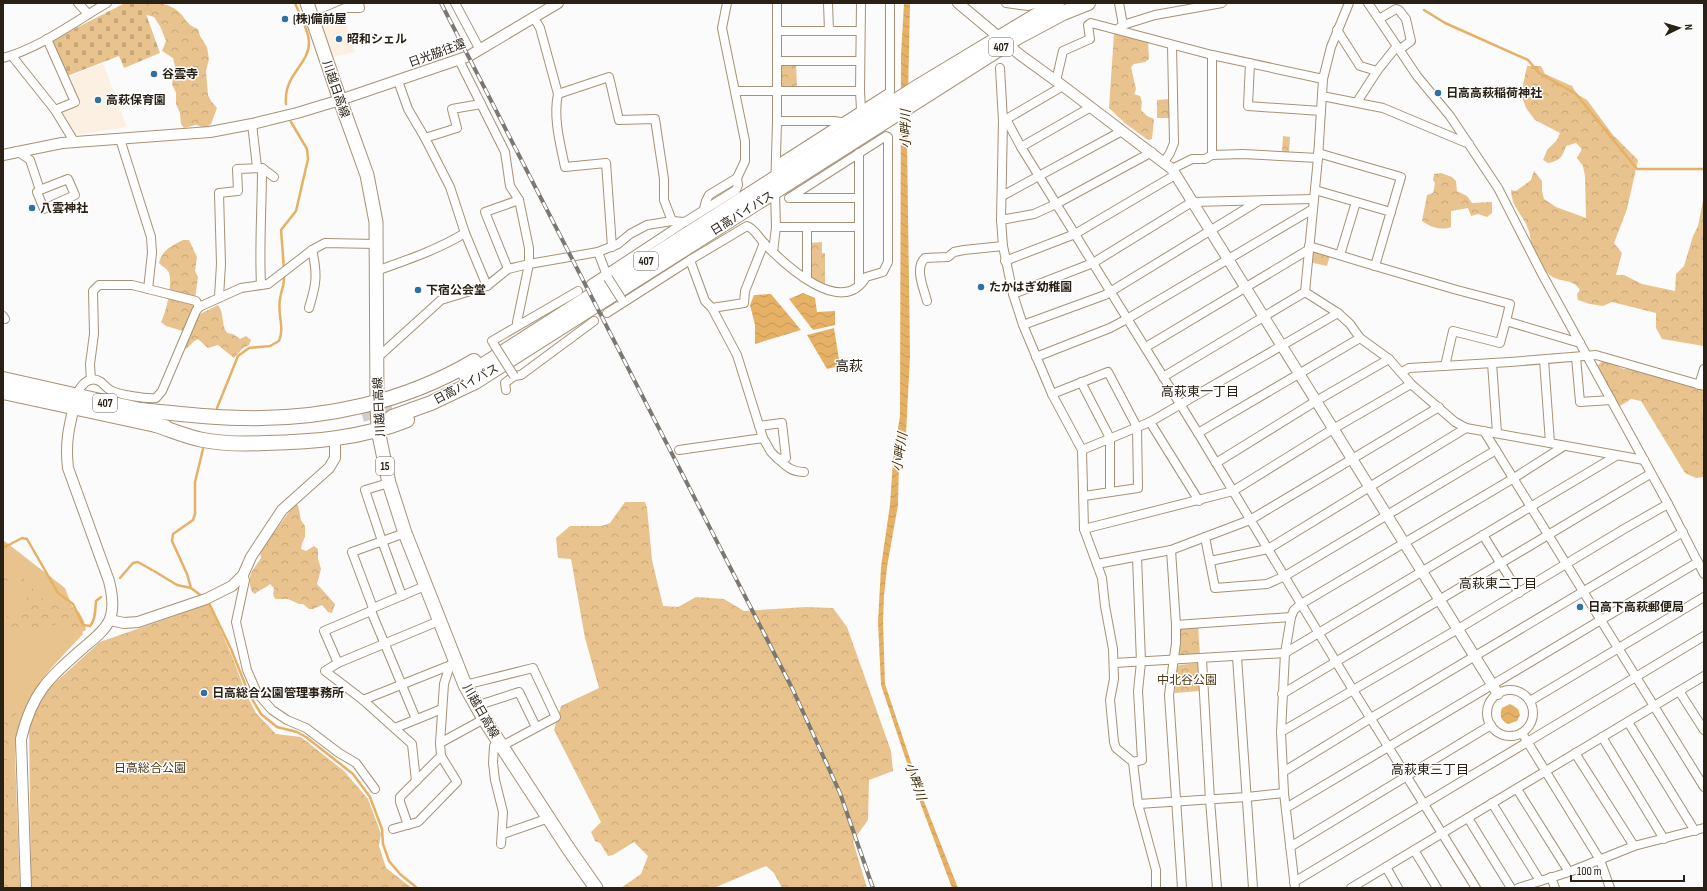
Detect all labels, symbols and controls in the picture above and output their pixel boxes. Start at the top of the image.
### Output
north arrow [1659,8,1699,48]
place label: (株)備前屋 [293,12,347,27]
marker: (株)備前屋 [280,14,290,24]
text: N [1682,24,1695,31]
place label: 昭和シェル [347,32,407,47]
marker: 昭和シェル [334,34,344,44]
street label: 日光脇往還 [406,36,468,71]
road number: 407 [989,38,1013,56]
street label: 川越日高線 [319,58,352,120]
place label: 谷雲寺 [162,67,198,82]
marker: 谷雲寺 [149,69,159,79]
place label: 日高高萩稲荷神社 [1446,86,1542,101]
marker: 日高高萩稲荷神社 [1433,88,1443,98]
place label: 高萩保育園 [106,93,166,108]
marker: 高萩保育園 [93,95,103,105]
water label: 小畔川 [898,108,914,149]
street label: 日高バイパス [708,188,777,239]
place label: 八雲神社 [40,201,88,216]
marker: 八雲神社 [27,203,37,213]
road number: 407 [634,252,658,270]
place label: たかはぎ幼稚園 [989,280,1073,295]
marker: たかはぎ幼稚園 [976,282,986,292]
place label: 下宿公会堂 [426,283,486,298]
marker: 下宿公会堂 [413,285,423,295]
district label: 高萩 [835,358,863,375]
street label: 日高バイパス [431,361,501,408]
street label: 川越日高線 [370,377,389,437]
district label: 高萩東一丁目 [1161,384,1239,400]
road number: 407 [93,394,117,412]
water label: 小畔川 [889,430,911,473]
road number: 15 [376,457,394,475]
district label: 高萩東二丁目 [1459,576,1537,592]
place label: 日高下高萩郵便局 [1588,600,1684,615]
marker: 日高下高萩郵便局 [1575,602,1585,612]
park label: 中北谷公園 [1157,673,1217,688]
street label: 川越日高線 [459,682,502,741]
place label: 日高総合公園管理事務所 [212,686,344,701]
marker: 日高総合公園管理事務所 [199,688,209,698]
water label: 小畔川 [901,760,930,804]
park label: 日高総合公園 [114,761,186,776]
district label: 高萩東三丁目 [1391,762,1469,778]
scale bar [1571,857,1684,883]
text: 100 m [1577,864,1602,879]

